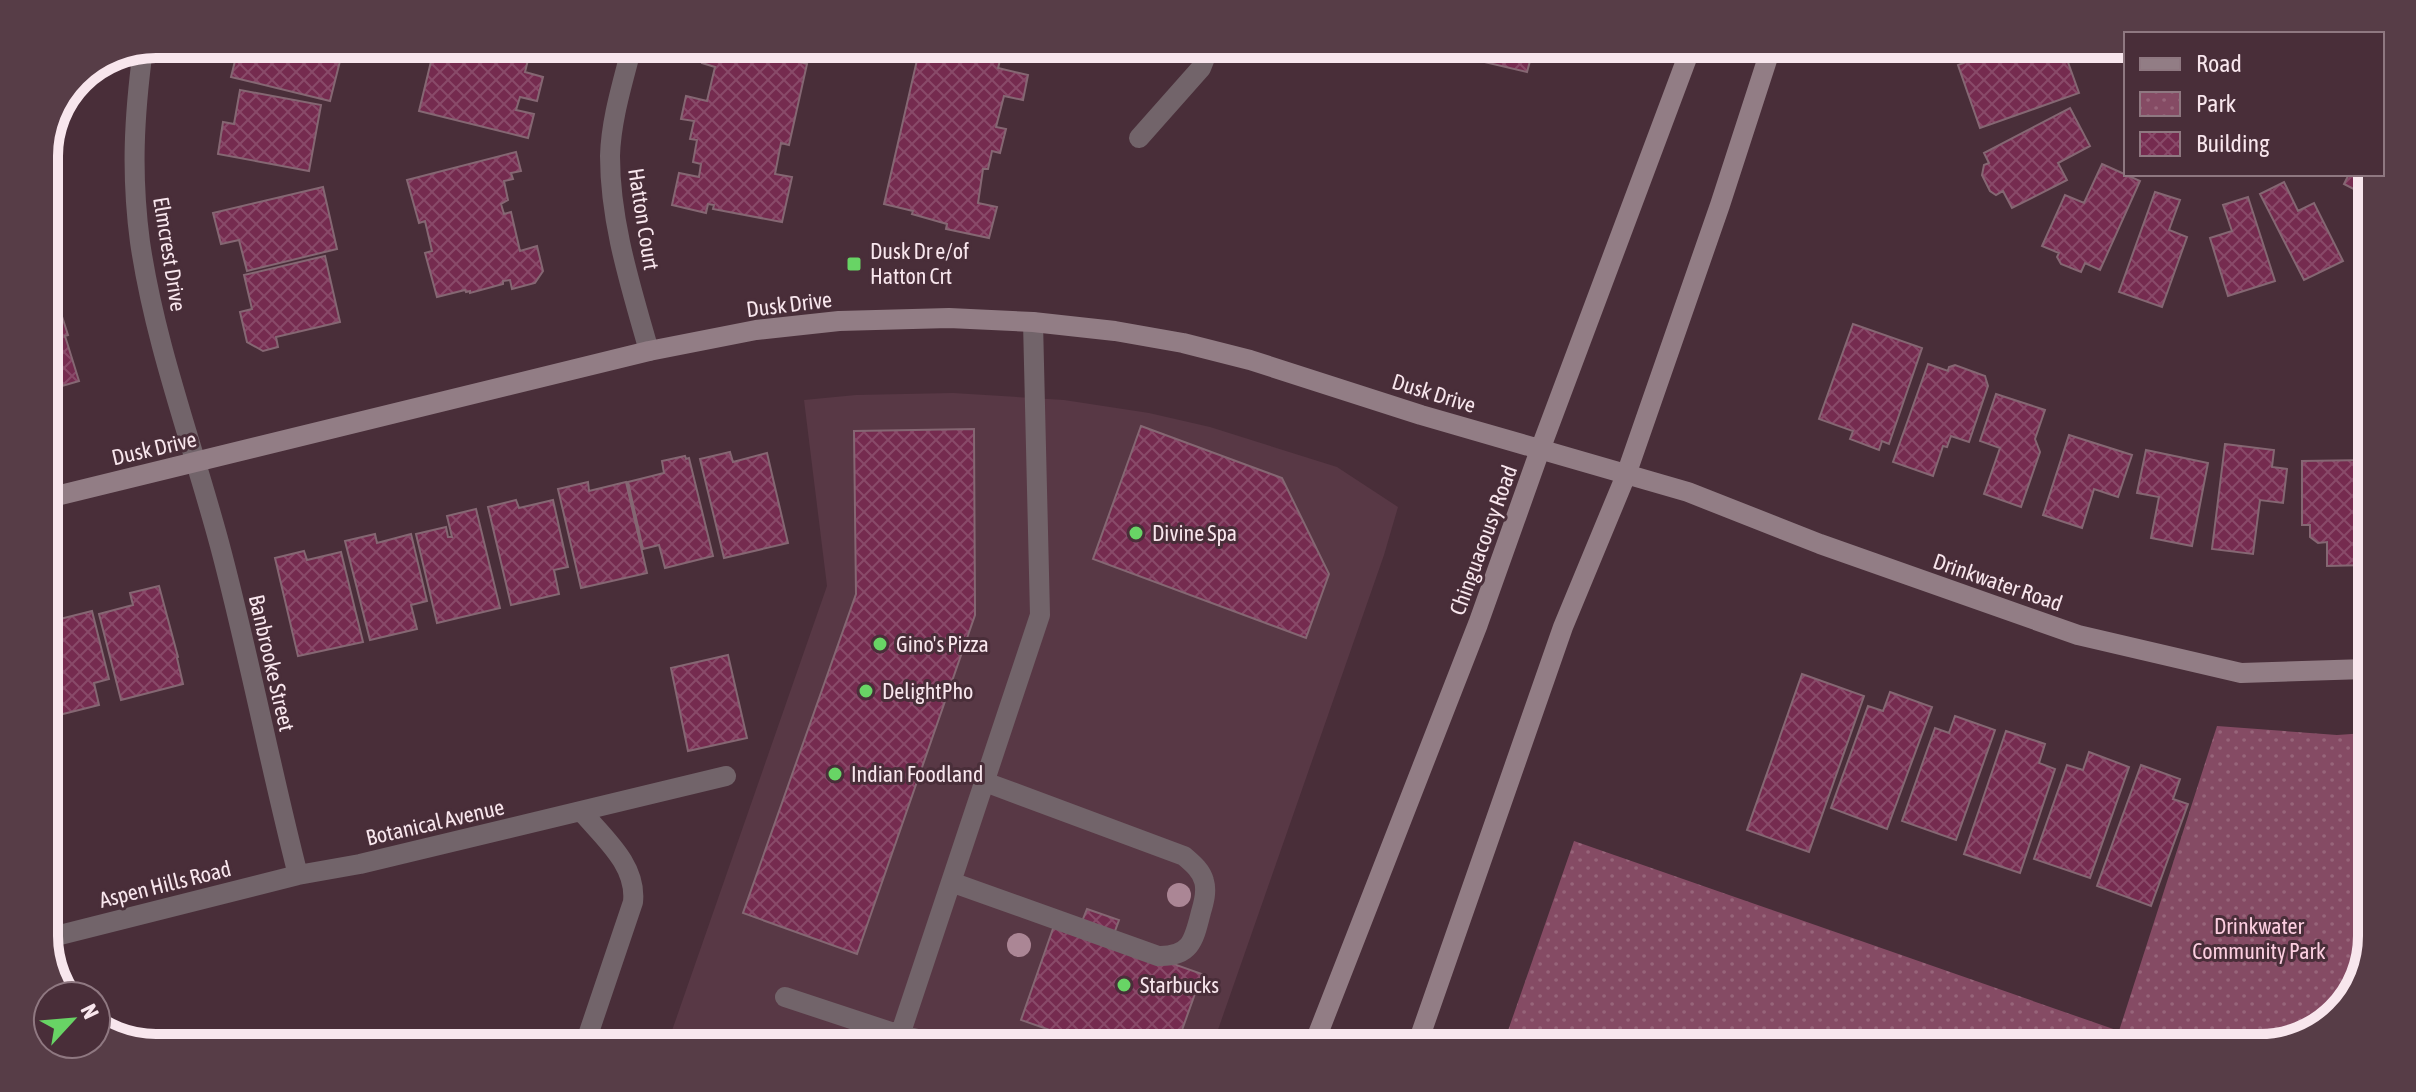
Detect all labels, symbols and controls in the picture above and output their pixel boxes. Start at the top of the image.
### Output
legend [2124,32,2384,176]
text: Road [2196,50,2242,77]
text: Park [2196,90,2237,117]
text: Building [2196,130,2270,157]
street label: Hatton Court [623,166,665,272]
street label: Elmcrest Drive [148,195,192,313]
place label: Dusk Dr e/of Hatton Crt [870,238,969,289]
marker: Dusk Dr e/of Hatton Crt [845,255,863,273]
street label: Dusk Drive [745,286,833,322]
street label: Dusk Drive [1389,368,1479,418]
street label: Dusk Drive [109,426,199,470]
street label: Chinguacousy Road [1444,462,1522,618]
place label: Divine Spa [1152,520,1237,546]
marker: Divine Spa [1127,524,1145,542]
street label: Drinkwater Road [1930,548,2066,616]
street label: Banbrooke Street [244,592,300,734]
place label: Gino's Pizza [896,631,989,657]
marker: Gino's Pizza [871,635,889,653]
place label: DelightPho [882,678,973,704]
marker: DelightPho [857,682,875,700]
place label: Indian Foodland [851,761,983,787]
marker: Indian Foodland [826,765,844,783]
street label: Botanical Avenue [363,793,507,851]
street label: Aspen Hills Road [96,855,234,913]
park label: Drinkwater Community Park [2192,913,2326,964]
place label: Starbucks [1140,972,1219,998]
marker: Starbucks [1115,976,1133,994]
north arrow [32,980,112,1060]
text: N [75,1000,105,1023]

